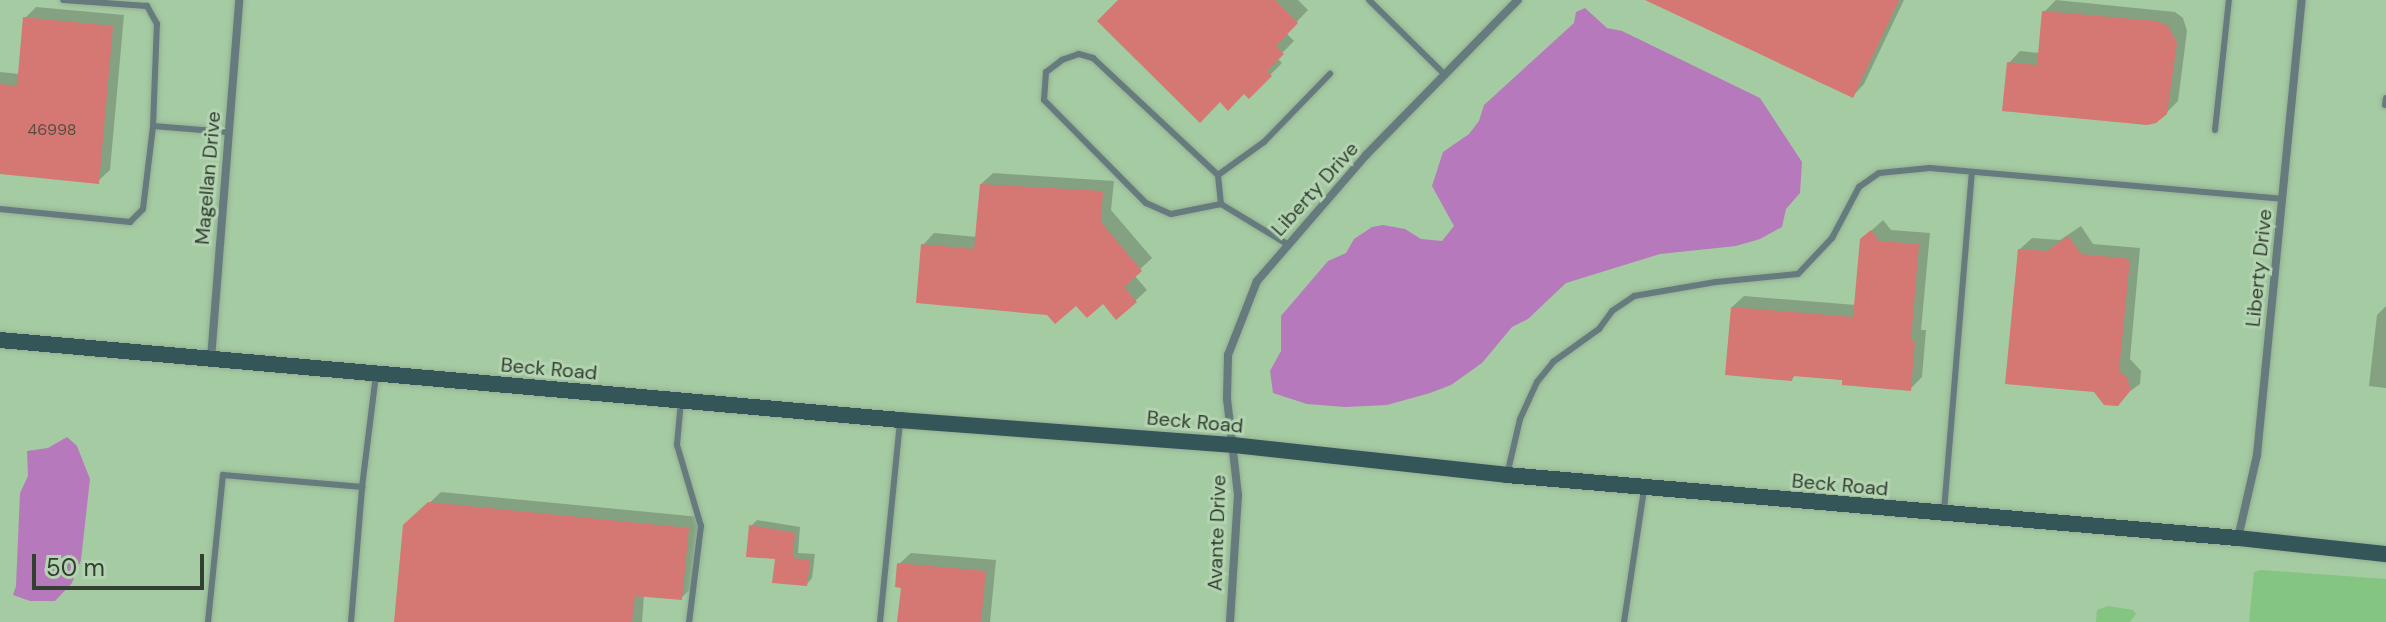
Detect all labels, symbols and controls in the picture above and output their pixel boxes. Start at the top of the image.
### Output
street label: Magellan Drive [190,110,226,246]
house number: 46998 [28,120,76,140]
street label: Liberty Drive [1267,137,1363,241]
street label: Liberty Drive [2241,208,2277,328]
street label: Beck Road [500,353,598,385]
street label: Beck Road [1146,406,1244,438]
street label: Beck Road [1791,469,1889,501]
street label: Avante Drive [1203,474,1231,592]
scale bar [36,538,208,588]
text: 50 m [46,552,105,583]

